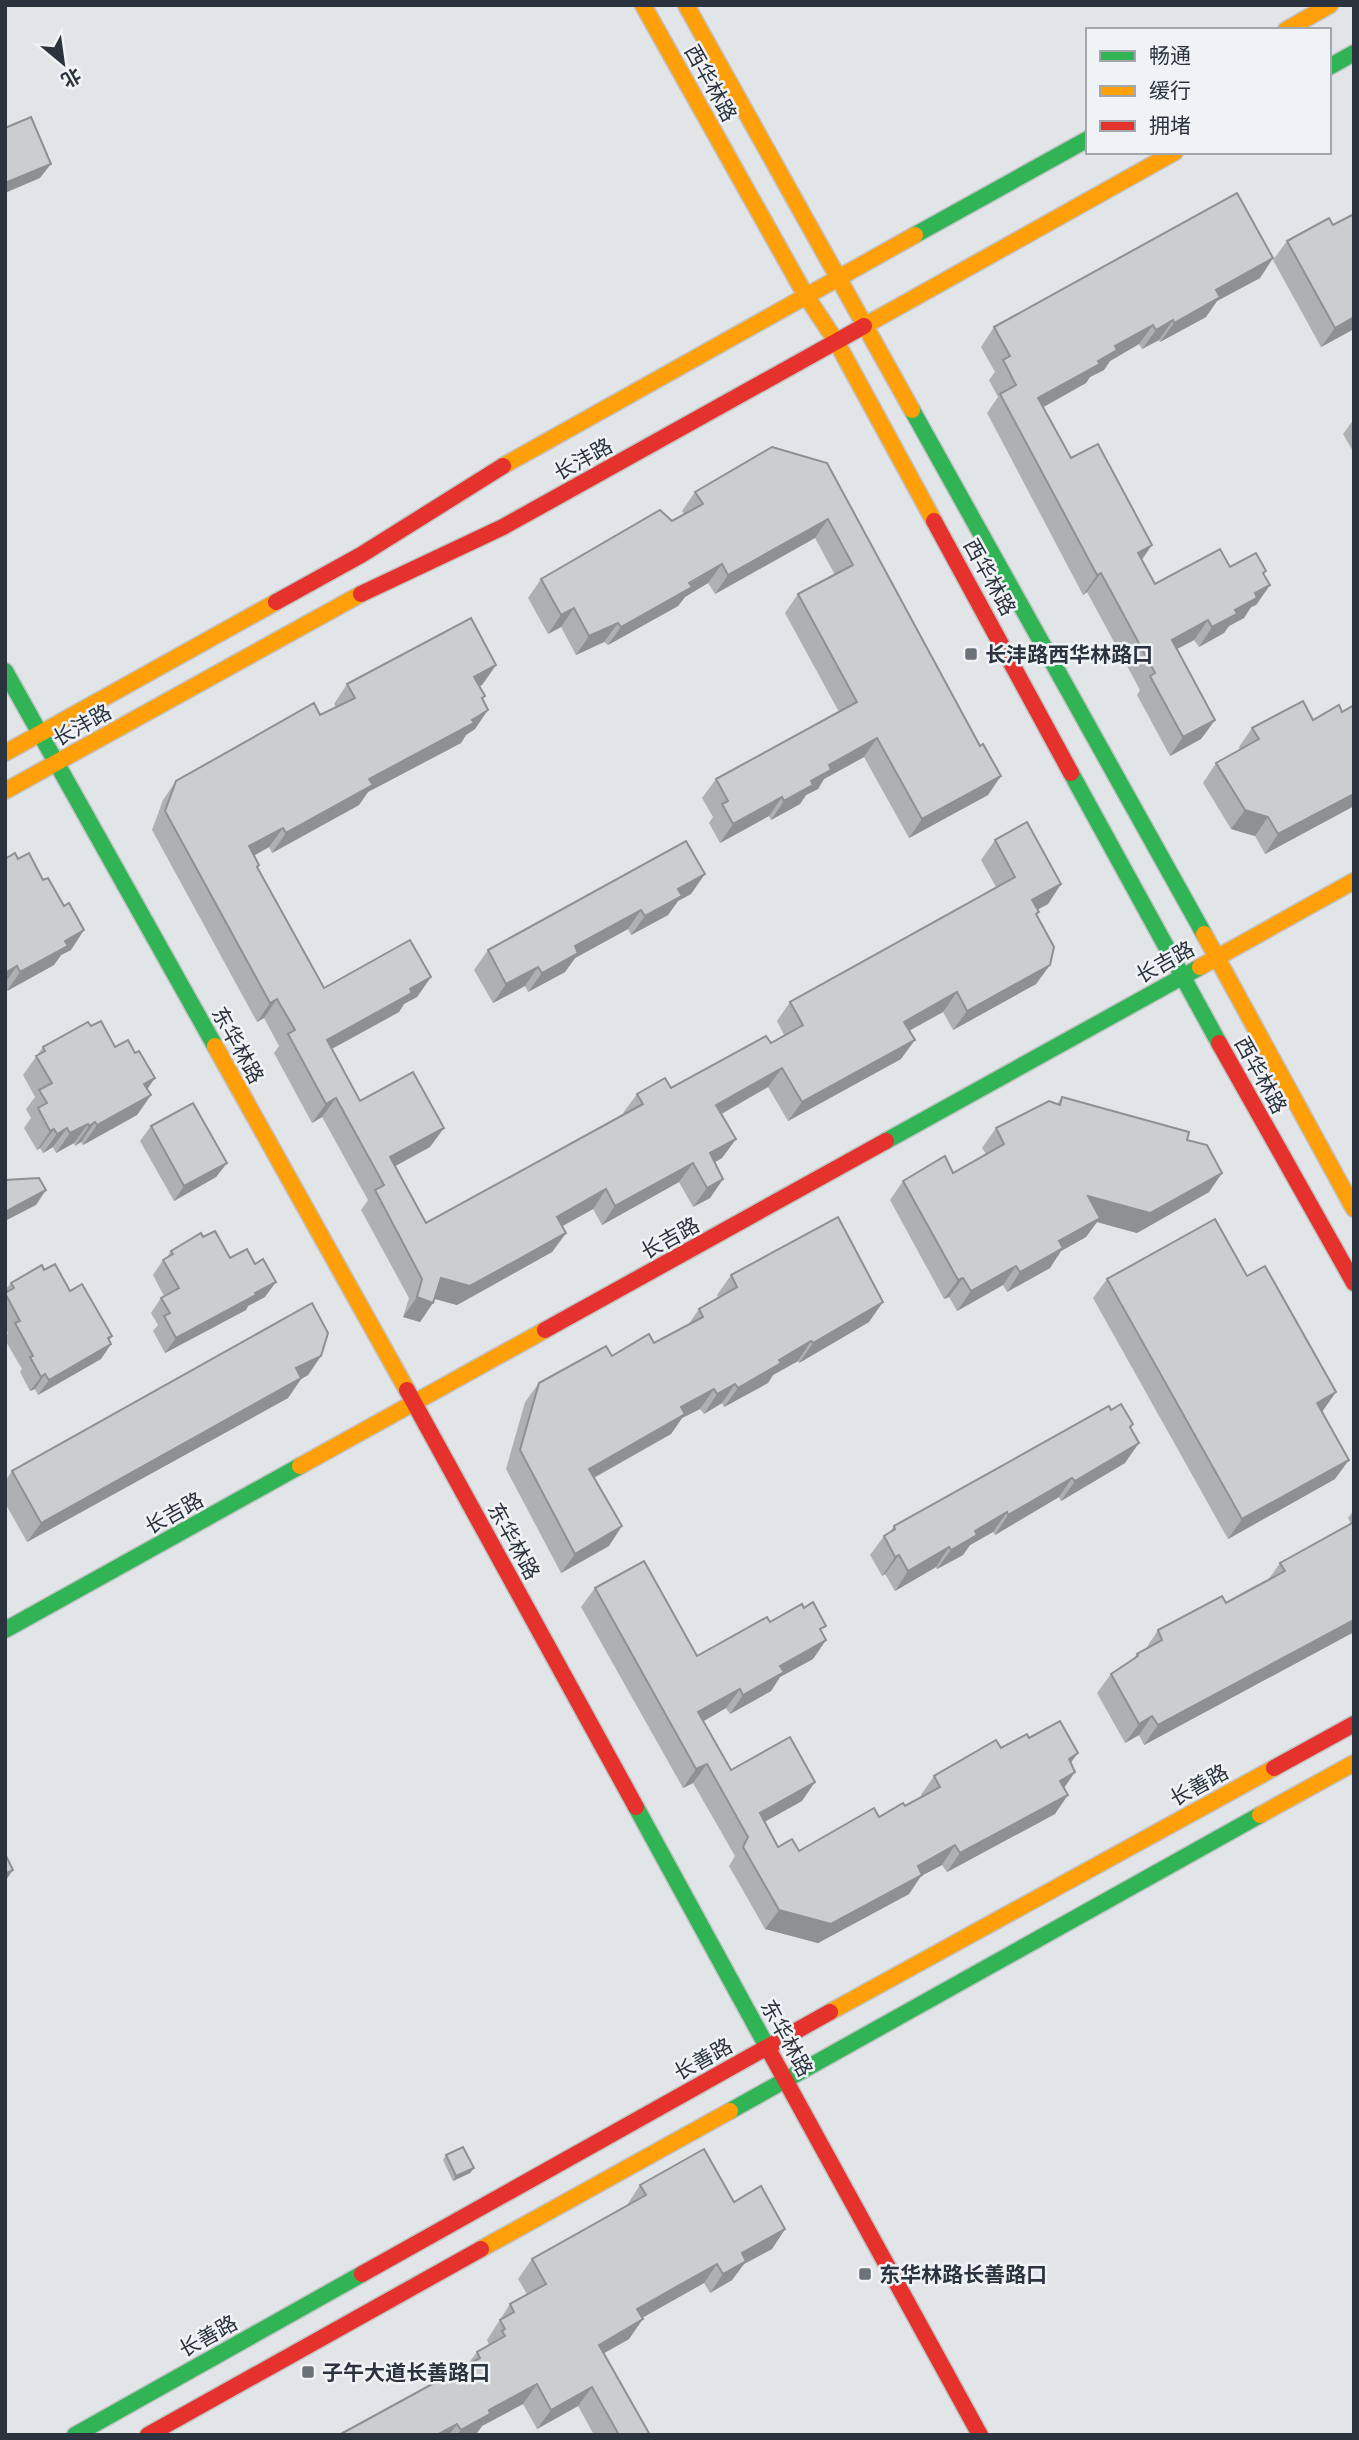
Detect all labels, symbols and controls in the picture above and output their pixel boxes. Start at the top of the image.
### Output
north arrow [28,28,98,98]
legend [1086,28,1331,154]
street label: 西华林路 [680,40,742,126]
text: 畅通 [1149,43,1191,68]
text: 北 [57,63,85,92]
text: 缓行 [1149,78,1191,103]
text: 拥堵 [1149,113,1191,138]
street label: 长沣路 [549,433,617,485]
street label: 西华林路 [959,534,1021,620]
place label: 长沣路西华林路口 [985,642,1153,667]
marker: 长沣路西华林路口 [963,646,979,662]
street label: 长沣路 [48,699,116,751]
street label: 长吉路 [1131,936,1199,988]
street label: 东华林路 [207,1002,269,1088]
street label: 西华林路 [1230,1032,1292,1118]
street label: 长吉路 [636,1212,704,1264]
street label: 长吉路 [140,1487,208,1539]
street label: 东华林路 [483,1498,545,1584]
street label: 长善路 [1165,1759,1233,1811]
street label: 东华林路 [756,1995,818,2081]
street label: 长善路 [669,2033,737,2085]
place label: 东华林路长善路口 [879,2262,1047,2287]
marker: 东华林路长善路口 [857,2266,873,2282]
street label: 长善路 [174,2310,242,2362]
place label: 子午大道长善路口 [322,2360,490,2385]
marker: 子午大道长善路口 [300,2364,316,2380]

